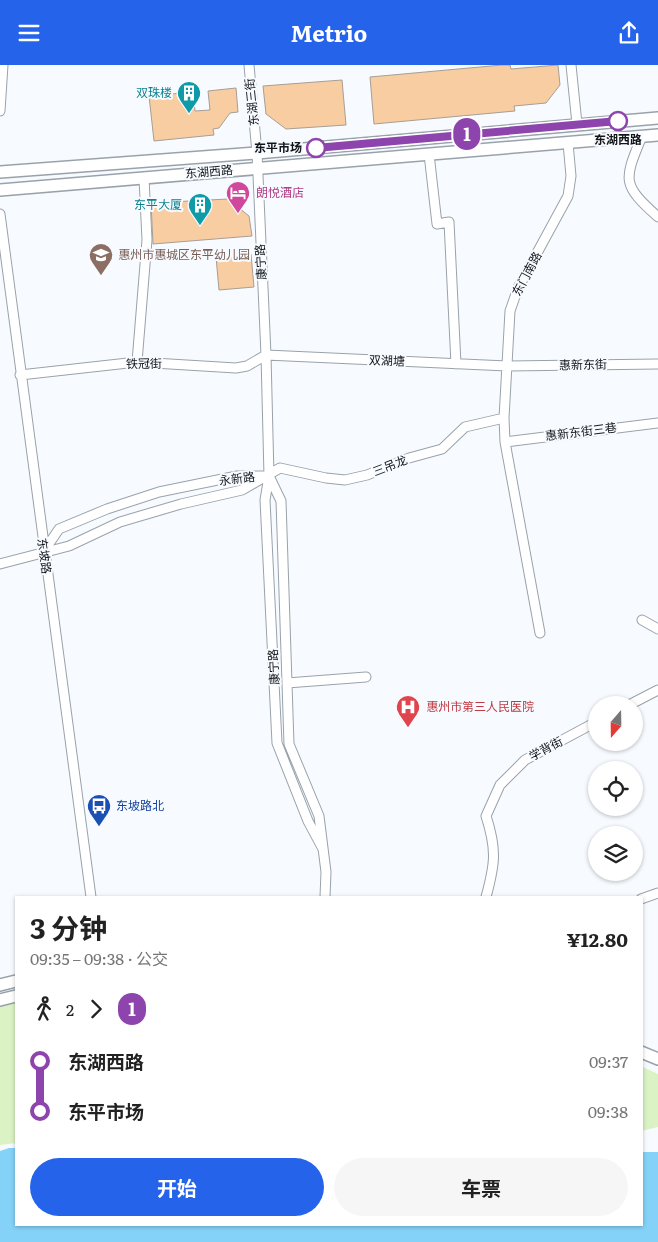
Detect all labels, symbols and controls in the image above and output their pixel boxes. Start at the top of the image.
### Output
text: Metrio [291,16,367,49]
icon: menu [15,19,43,47]
icon: share [615,19,643,47]
street label: 东湖三街 [240,77,262,127]
building icon: 双珠楼 [176,80,202,114]
place label: 双珠楼 [136,83,172,101]
marker: 东湖西路 [608,111,628,131]
line badge: 1 [451,118,483,150]
text: 1 [463,120,471,147]
place label: 东湖西路 [594,130,642,148]
place label: 东平市场 [254,138,302,156]
marker: 东平市场 [306,138,326,158]
street label: 东湖西路 [184,160,234,182]
hotel icon: 朗悦酒店 [225,180,251,214]
place label: 朗悦酒店 [256,183,304,201]
building icon: 东平大厦 [187,192,213,226]
place label: 东平大厦 [134,195,182,213]
school or university icon: 惠州市惠城区东平幼儿园 [88,242,114,276]
street label: 康宁路 [250,244,270,281]
place label: 惠州市惠城区东平幼儿园 [118,245,250,263]
street label: 东门南路 [507,248,545,299]
street label: 双湖塘 [369,350,405,370]
street label: 铁冠街 [126,354,162,372]
street label: 惠新东街 [559,355,607,373]
street label: 惠新东街三巷 [544,418,618,444]
street label: 三吊龙 [370,450,410,480]
street label: 永新路 [218,467,256,489]
street label: 东坡路 [34,537,56,575]
street label: 康宁路 [263,649,283,686]
hospital icon: 惠州市第三人民医院 [395,694,421,728]
north arrow [588,696,642,751]
map controls [588,696,643,881]
place label: 惠州市第三人民医院 [426,697,534,715]
street label: 学背街 [525,732,566,765]
button: locate [588,761,643,816]
bus stop icon: 东坡路北 [86,793,112,827]
place label: 东坡路北 [116,796,164,814]
button: layers [588,826,643,881]
text: 3 分钟 [30,906,107,948]
text: ¥12.80 [567,925,628,953]
text: 09:35 – 09:38 · 公交 [30,946,168,970]
icon: walk [30,995,58,1023]
icon: forward [82,995,110,1023]
text: 1 [128,995,136,1022]
text: 2 [66,997,74,1021]
text: 东湖西路 [68,1047,144,1075]
text: 09:37 [589,1049,628,1073]
text: 东平市场 [68,1097,144,1125]
text: 09:38 [588,1099,628,1123]
button: 开始 [30,1158,324,1216]
button: 车票 [334,1158,628,1216]

